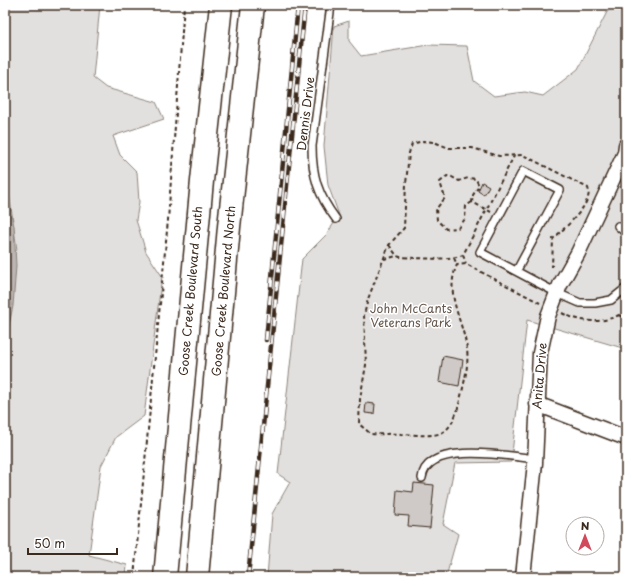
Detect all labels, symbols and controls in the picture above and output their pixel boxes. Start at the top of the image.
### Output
street label: Dennis Drive [292,76,318,152]
street label: Goose Creek Boulevard South [174,205,206,376]
street label: Goose Creek Boulevard North [207,205,239,377]
park label: John McCants Veterans Park [370,299,453,331]
street label: Anita Drive [527,342,551,410]
north arrow [565,516,605,556]
text: N [581,517,590,534]
scale bar [28,530,117,556]
text: 50 m [34,534,65,552]

